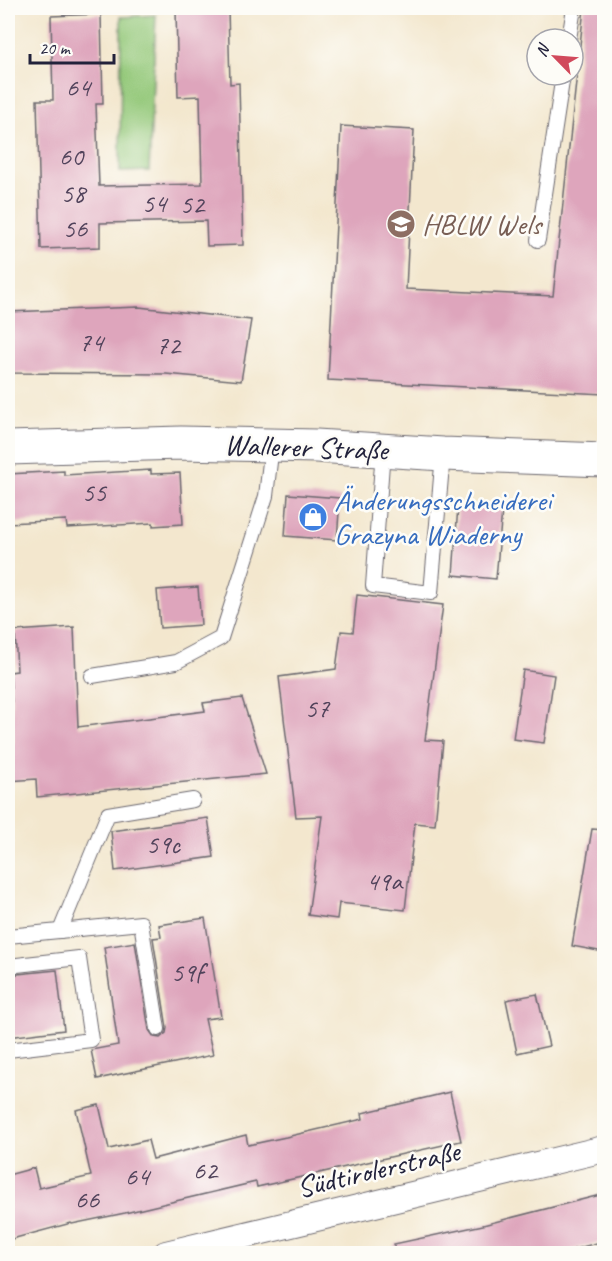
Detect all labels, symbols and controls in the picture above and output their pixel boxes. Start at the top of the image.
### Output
scale bar [30,27,114,65]
north arrow [525,27,585,87]
text: 20 m [39,37,72,59]
text: N [531,40,555,60]
house number: 64 [66,70,93,104]
house number: 60 [59,139,85,173]
house number: 58 [61,176,88,210]
house number: 54 [142,186,169,220]
house number: 52 [180,187,206,221]
place label: HBLW Wels [422,205,544,243]
school or university icon: HBLW Wels [385,208,417,240]
house number: 56 [63,211,88,245]
house number: 74 [79,325,106,359]
house number: 72 [156,328,182,362]
street label: Wallerer Straße [224,425,391,469]
house number: 55 [82,475,108,509]
place label: Änderungsschneiderei Grazyna Wiaderny [334,481,555,553]
shop icon: Änderungsschneiderei Grazyna Wiaderny [297,501,329,533]
house number: 57 [305,691,331,725]
house number: 59c [146,827,181,861]
house number: 49a [366,864,404,898]
house number: 59f [171,955,208,989]
street label: Südtirolerstraße [293,1131,465,1206]
house number: 62 [193,1153,219,1187]
house number: 64 [125,1159,152,1193]
house number: 66 [75,1182,100,1216]

